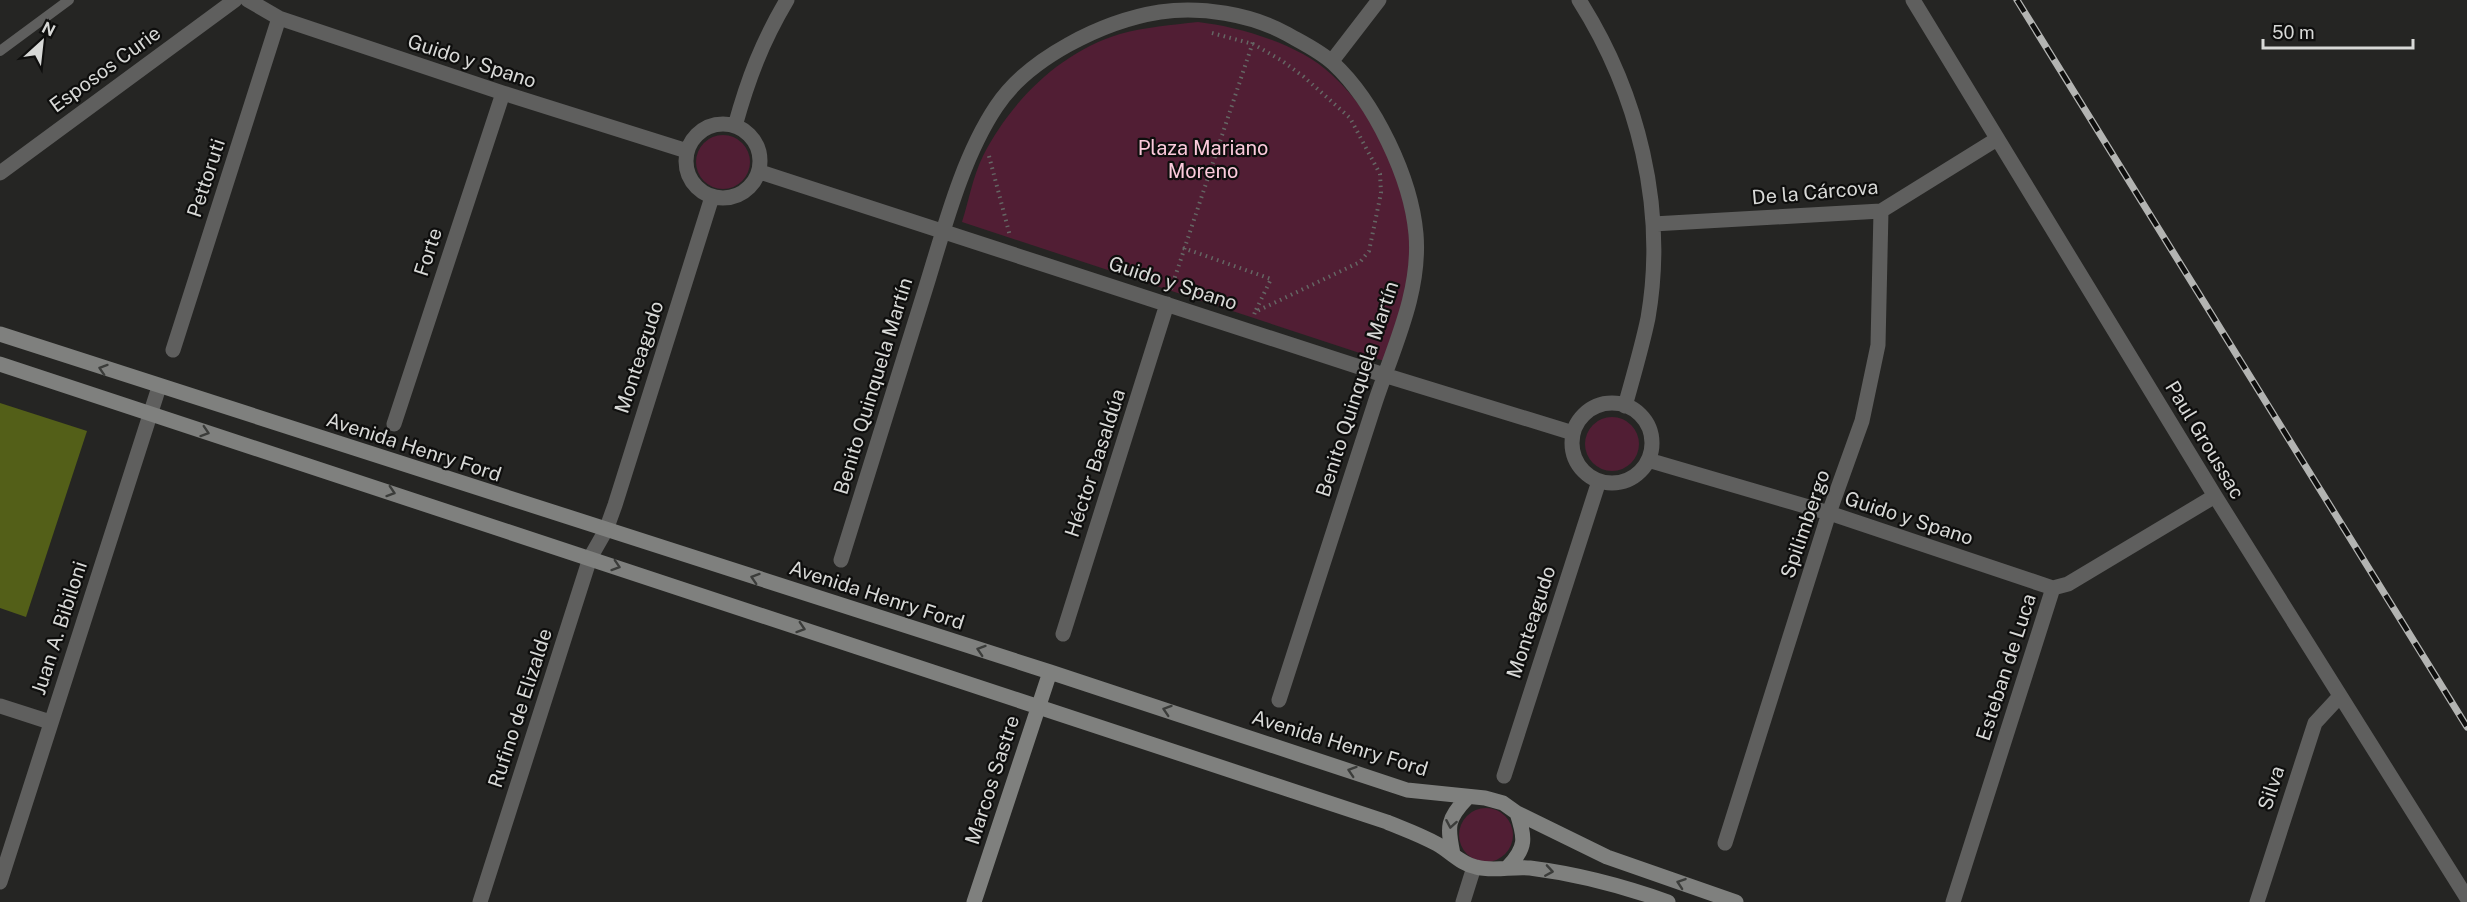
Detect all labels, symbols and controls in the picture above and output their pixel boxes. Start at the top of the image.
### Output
north arrow [12,12,72,72]
scale bar [2263,12,2413,50]
text: N [39,18,58,40]
street label: Esposos Curie [45,21,165,117]
text: 50 m [2272,22,2315,43]
street label: Guido y Spano [405,29,539,93]
street label: Pettoruti [182,136,230,220]
park label: Plaza Mariano Moreno [1138,136,1268,183]
street label: De la Cárcova [1751,175,1879,209]
street label: Forte [409,225,447,279]
street label: Guido y Spano [1106,251,1240,315]
street label: Benito Quinquela Martín [829,275,917,497]
street label: Benito Quinquela Martín [1311,278,1403,500]
street label: Monteagudo [610,298,668,416]
one-way arrow [98,363,109,376]
street label: Paul Groussac [2160,377,2250,503]
street label: Héctor Basaldúa [1060,386,1130,540]
street label: Avenida Henry Ford [323,407,505,487]
one-way arrow [199,425,210,437]
street label: Spilimbergo [1775,467,1835,581]
one-way arrow [385,485,396,498]
street label: Guido y Spano [1842,486,1976,550]
street label: Avenida Henry Ford [786,555,968,635]
street label: Juan A. Bibiloni [26,558,92,698]
one-way arrow [610,559,621,571]
street label: Monteagudo [1502,563,1560,681]
one-way arrow [750,573,761,585]
street label: Esteban de Luca [1971,591,2041,743]
one-way arrow [795,621,806,633]
street label: Rufino de Elizalde [483,625,557,791]
one-way arrow [976,645,987,657]
one-way arrow [1162,705,1173,718]
street label: Avenida Henry Ford [1249,705,1431,781]
street label: Marcos Sastre [960,712,1024,848]
street label: Silva [2253,763,2289,813]
one-way arrow [1347,766,1358,779]
one-way arrow [1445,818,1458,828]
one-way arrow [1543,864,1553,877]
one-way arrow [1676,878,1686,891]

